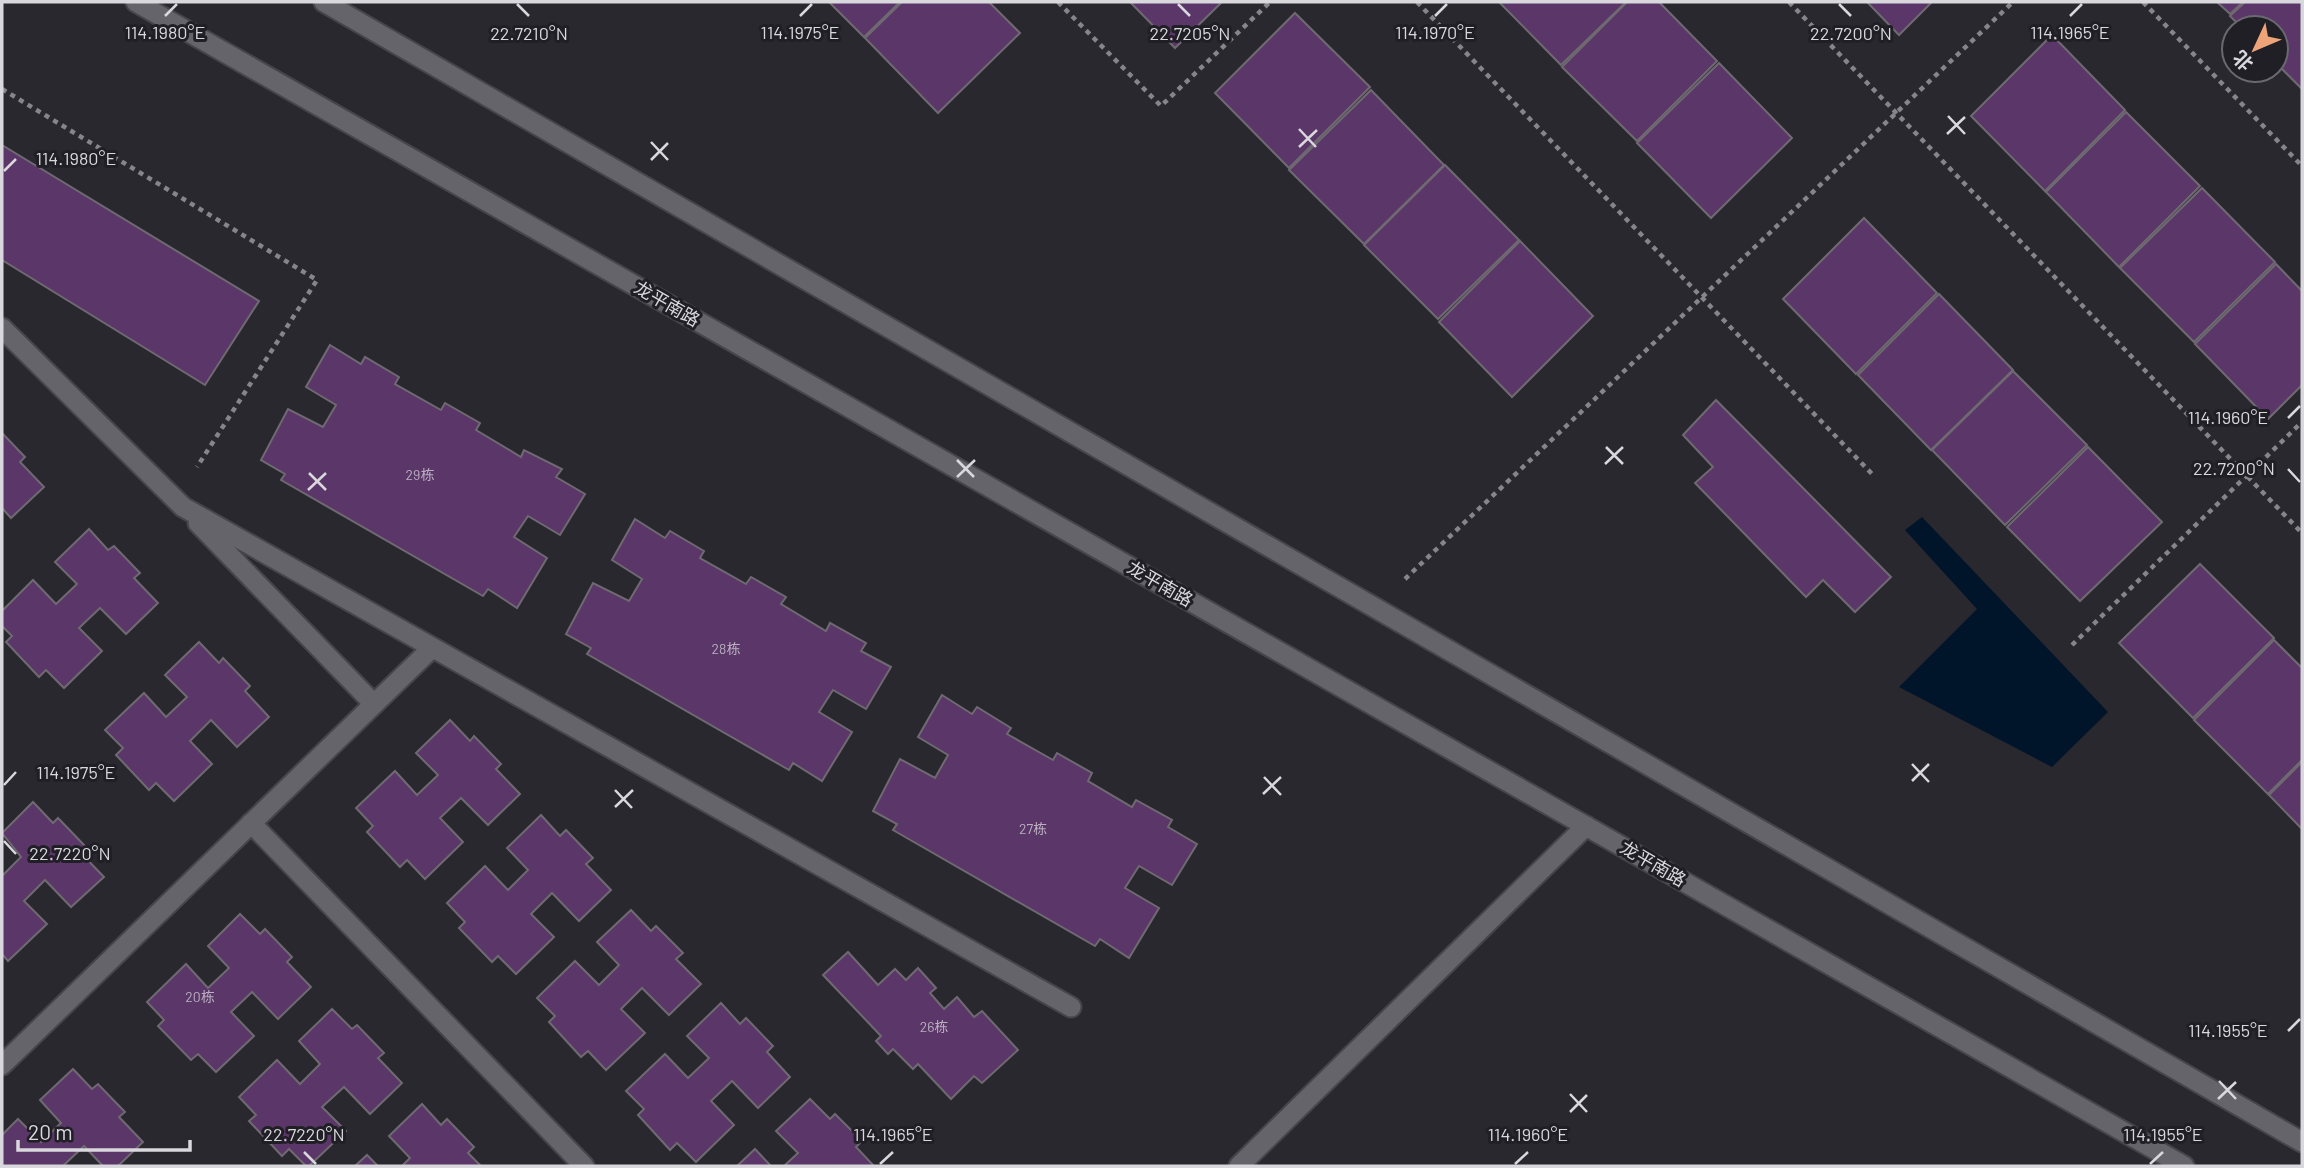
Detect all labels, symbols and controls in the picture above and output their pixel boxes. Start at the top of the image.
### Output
north arrow [2220,14,2290,84]
text: 114.1980°E [125,21,205,43]
text: 114.1975°E [761,21,839,43]
text: 114.1970°E [1395,21,1475,43]
text: 114.1965°E [2030,21,2110,43]
text: 22.7210°N [490,22,568,44]
text: 22.7205°N [1150,22,1230,44]
text: 22.7200°N [1810,22,1892,44]
text: 北 [2228,46,2257,76]
text: 114.1980°E [36,147,116,169]
street label: 龙平南路 [631,276,704,331]
text: 114.1960°E [2188,406,2268,428]
text: 22.7200°N [2193,457,2275,479]
house number: 29栋 [406,466,434,483]
street label: 龙平南路 [1124,556,1197,611]
house number: 28栋 [712,640,740,657]
text: 114.1975°E [37,761,115,783]
house number: 27栋 [1019,820,1047,837]
street label: 龙平南路 [1617,836,1690,891]
text: 22.7220°N [29,842,111,864]
house number: 20栋 [185,988,215,1005]
house number: 26栋 [920,1018,948,1035]
text: 114.1955°E [2188,1019,2268,1041]
scale bar [18,1108,189,1152]
text: 20 m [28,1119,73,1144]
text: 22.7220°N [263,1123,345,1145]
text: 114.1965°E [853,1123,933,1145]
text: 114.1960°E [1488,1123,1568,1145]
text: 114.1955°E [2123,1123,2203,1145]

